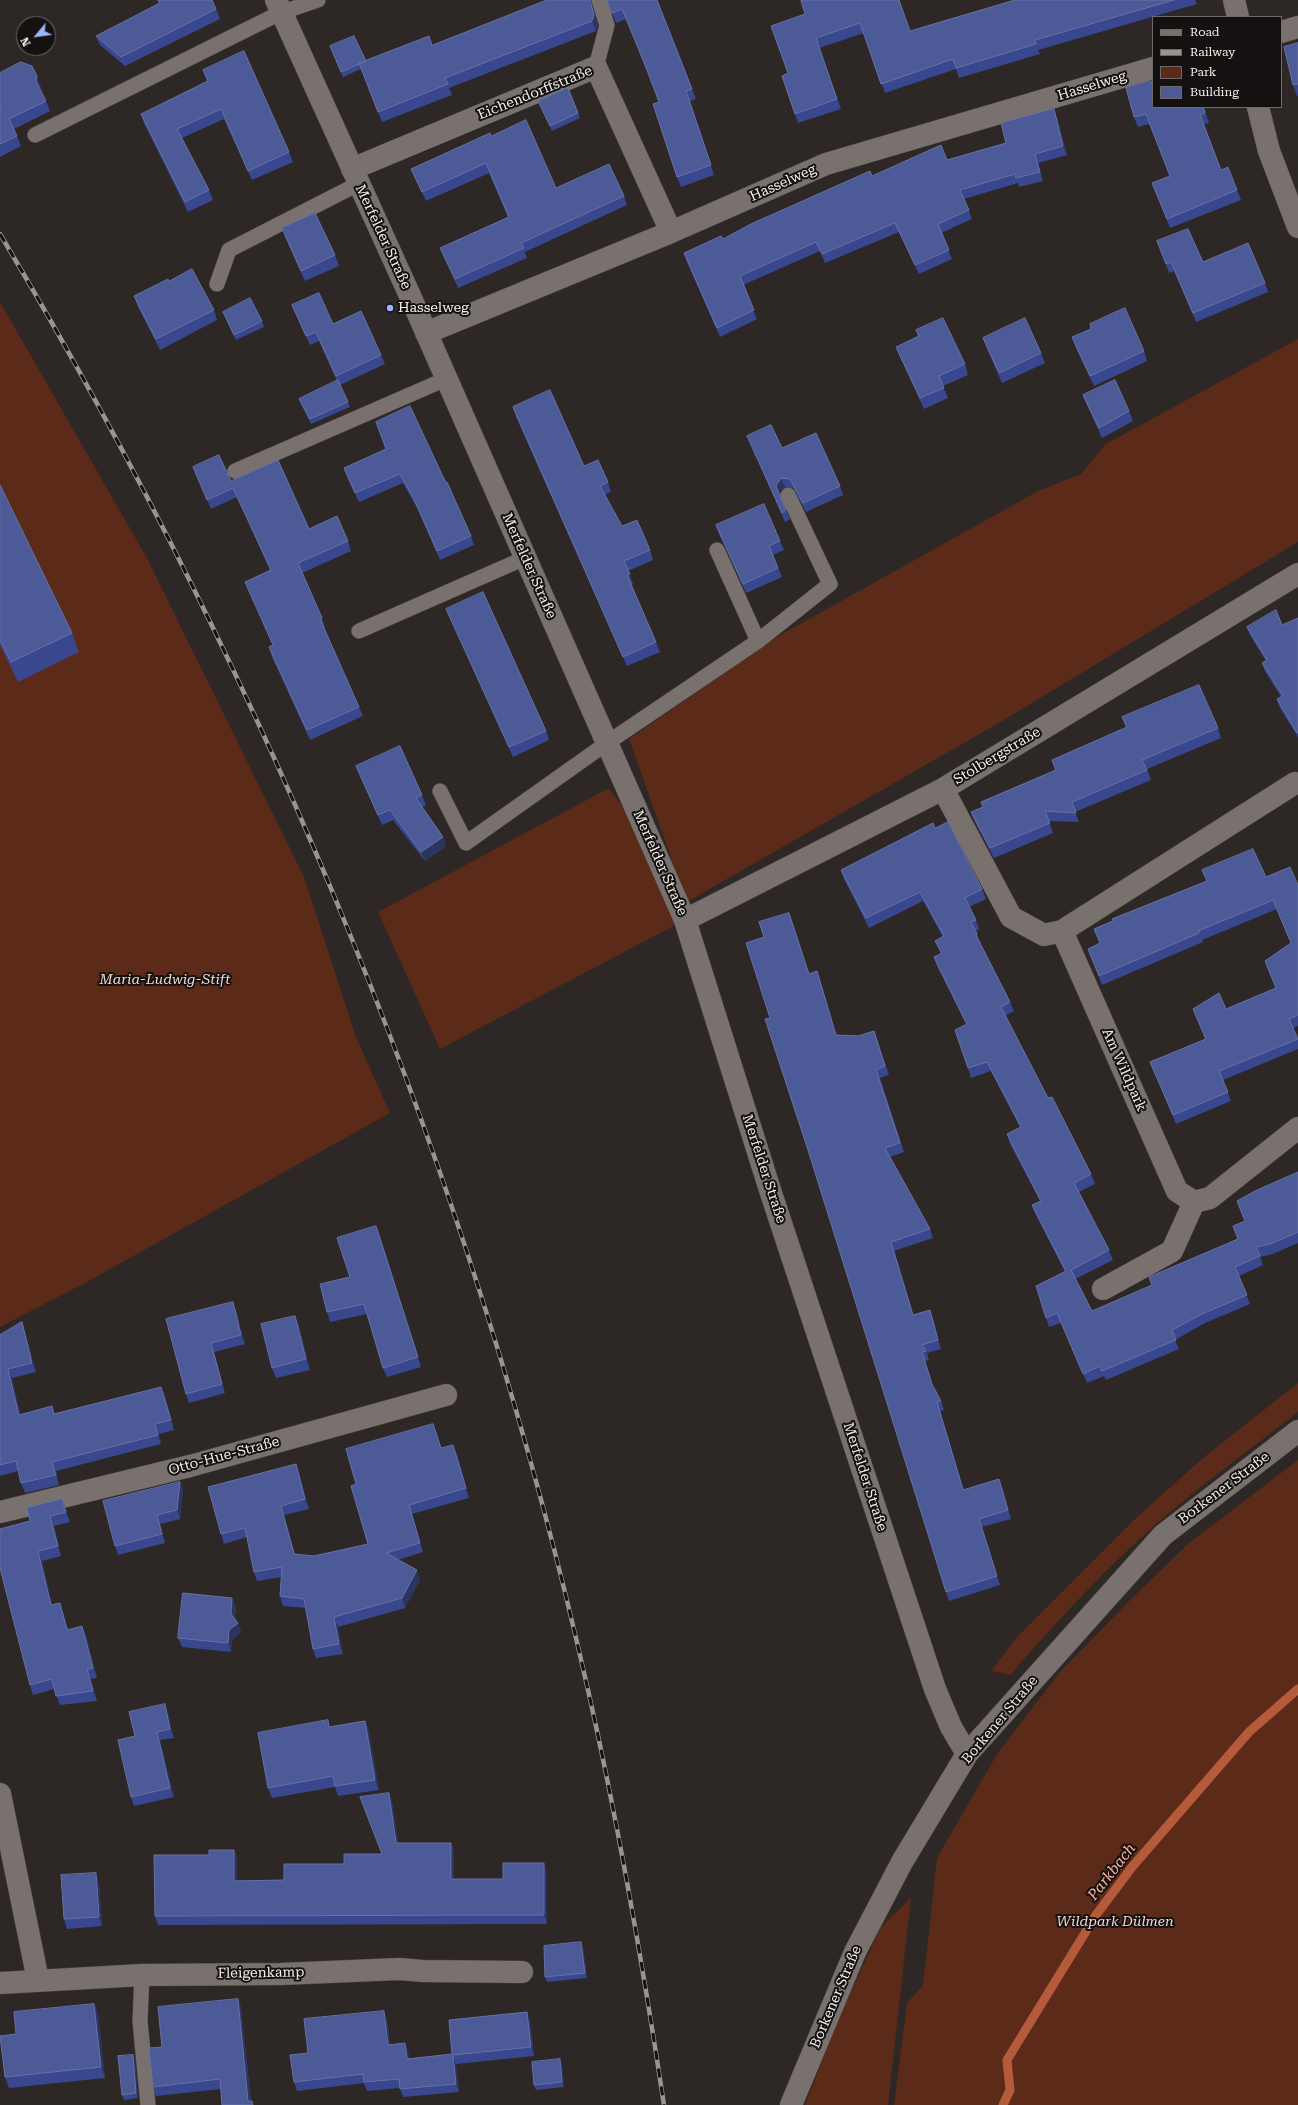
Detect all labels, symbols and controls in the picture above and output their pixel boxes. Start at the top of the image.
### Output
north arrow [16,16,56,56]
legend [1152,16,1282,108]
text: Road [1190,25,1219,39]
text: N [18,35,34,48]
text: Railway [1190,45,1235,59]
street label: Eichendorffstraße [475,62,595,124]
text: Park [1190,65,1216,79]
street label: Hasselweg [1056,68,1128,104]
text: Building [1190,85,1239,99]
street label: Hasselweg [747,161,819,205]
street label: Merfelder Straße [351,182,415,292]
place label: Hasselweg [398,300,469,316]
marker: Hasselweg [385,303,395,313]
street label: Merfelder Straße [498,511,560,621]
street label: Stolbergstraße [951,723,1043,789]
street label: Merfelder Straße [629,808,691,918]
park label: Maria-Ludwig-Stift [100,972,230,988]
street label: Am Wildpark [1098,1026,1150,1114]
street label: Merfelder Straße [738,1112,790,1226]
street label: Merfelder Straße [839,1420,891,1534]
street label: Otto-Hue-Straße [167,1433,281,1479]
street label: Borkener Straße [1175,1448,1273,1528]
street label: Borkener Straße [958,1673,1042,1767]
water label: Parkbach [1084,1840,1140,1904]
park label: Wildpark Dülmen [1056,1914,1174,1930]
street label: Borkener Straße [807,1943,865,2051]
street label: Fleigenkamp [217,1964,305,1982]

